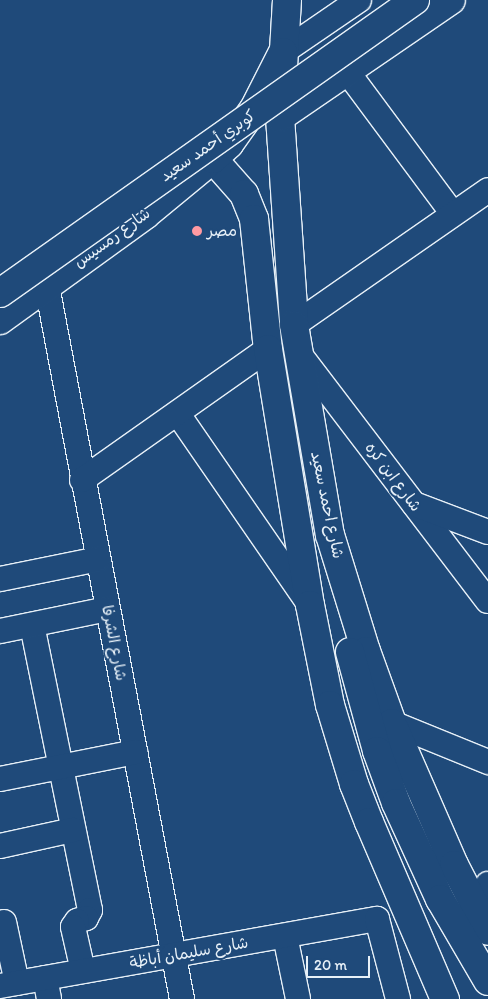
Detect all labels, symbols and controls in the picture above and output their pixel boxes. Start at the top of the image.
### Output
street label: كوبري أحمد سعيد [157,106,259,186]
street label: شارع رمسيس [70,204,154,272]
place label: مصر [207,221,237,241]
marker: مصر [191,225,203,237]
street label: شارع ابن كره [361,439,425,515]
street label: شارع احمد سعيد [306,450,348,560]
street label: شارع الشرفا [97,604,131,682]
street label: شارع سليمان أباظة [128,933,250,973]
scale bar [308,946,372,978]
text: 20 m [314,956,347,974]

